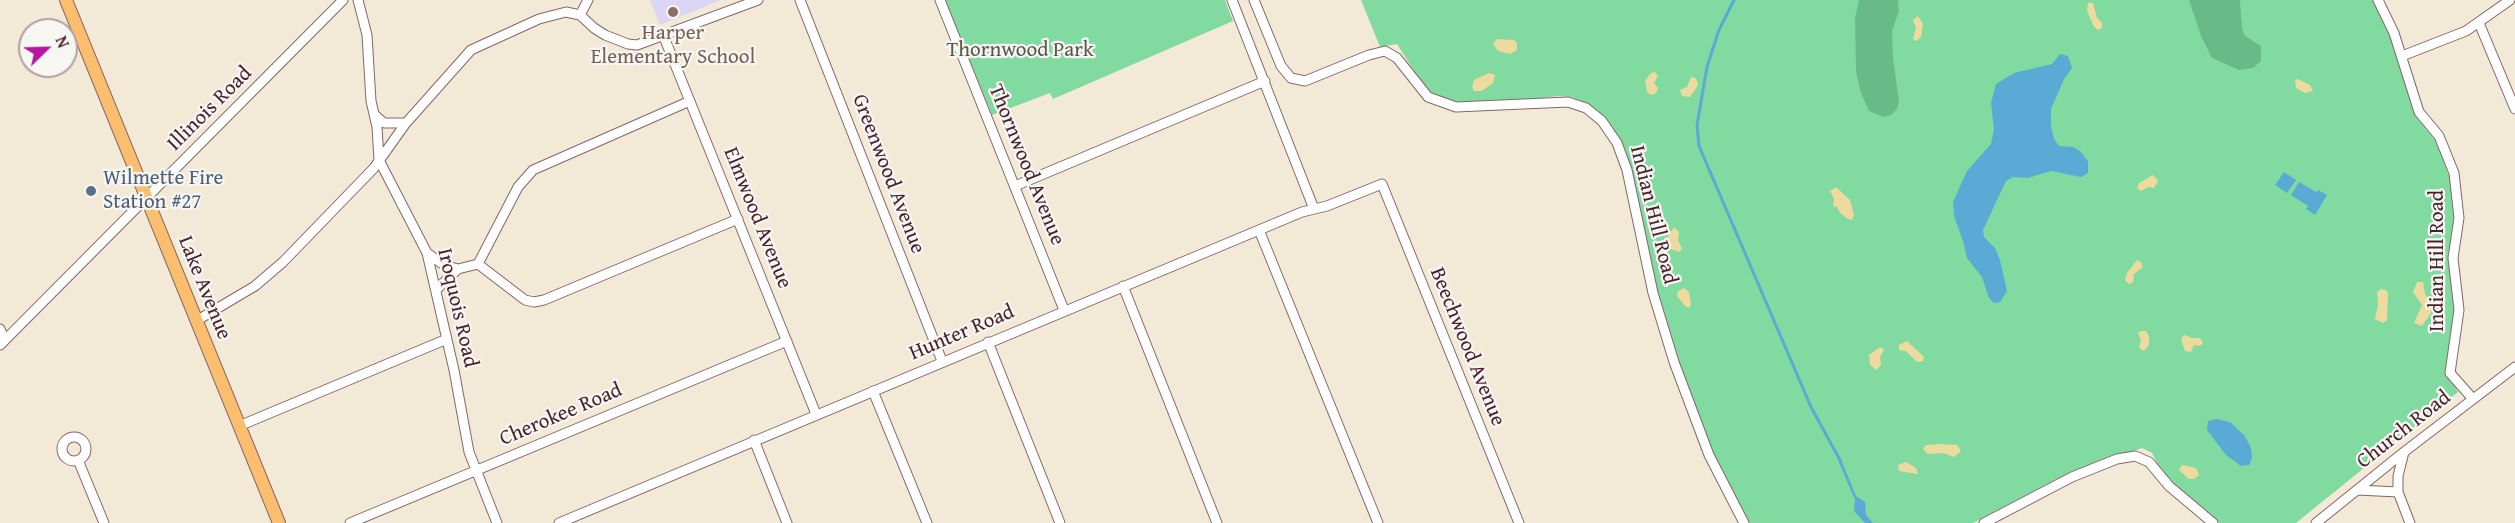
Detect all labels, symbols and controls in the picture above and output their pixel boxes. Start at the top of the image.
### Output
marker: Harper Elementary School [666,5,680,19]
north arrow [18,18,78,78]
place label: Harper Elementary School [591,21,755,71]
text: N [50,32,76,51]
park label: Thornwood Park [946,38,1094,64]
street label: Illinois Road [162,61,258,157]
street label: Thornwood Avenue [982,81,1070,249]
street label: Greenwood Avenue [846,91,930,257]
street label: Indian Hill Road [1624,143,1682,287]
street label: Elmwood Avenue [717,144,797,292]
place label: Wilmette Fire Station #27 [103,166,223,216]
marker: Wilmette Fire Station #27 [84,184,98,198]
street label: Indian Hill Road [2425,190,2451,332]
street label: Lake Avenue [172,233,236,343]
street label: Iroquois Road [431,246,483,370]
street label: Beechwood Avenue [1424,264,1510,430]
street label: Hunter Road [906,300,1018,366]
street label: Cherokee Road [496,378,626,452]
street label: Church Road [2352,386,2456,474]

